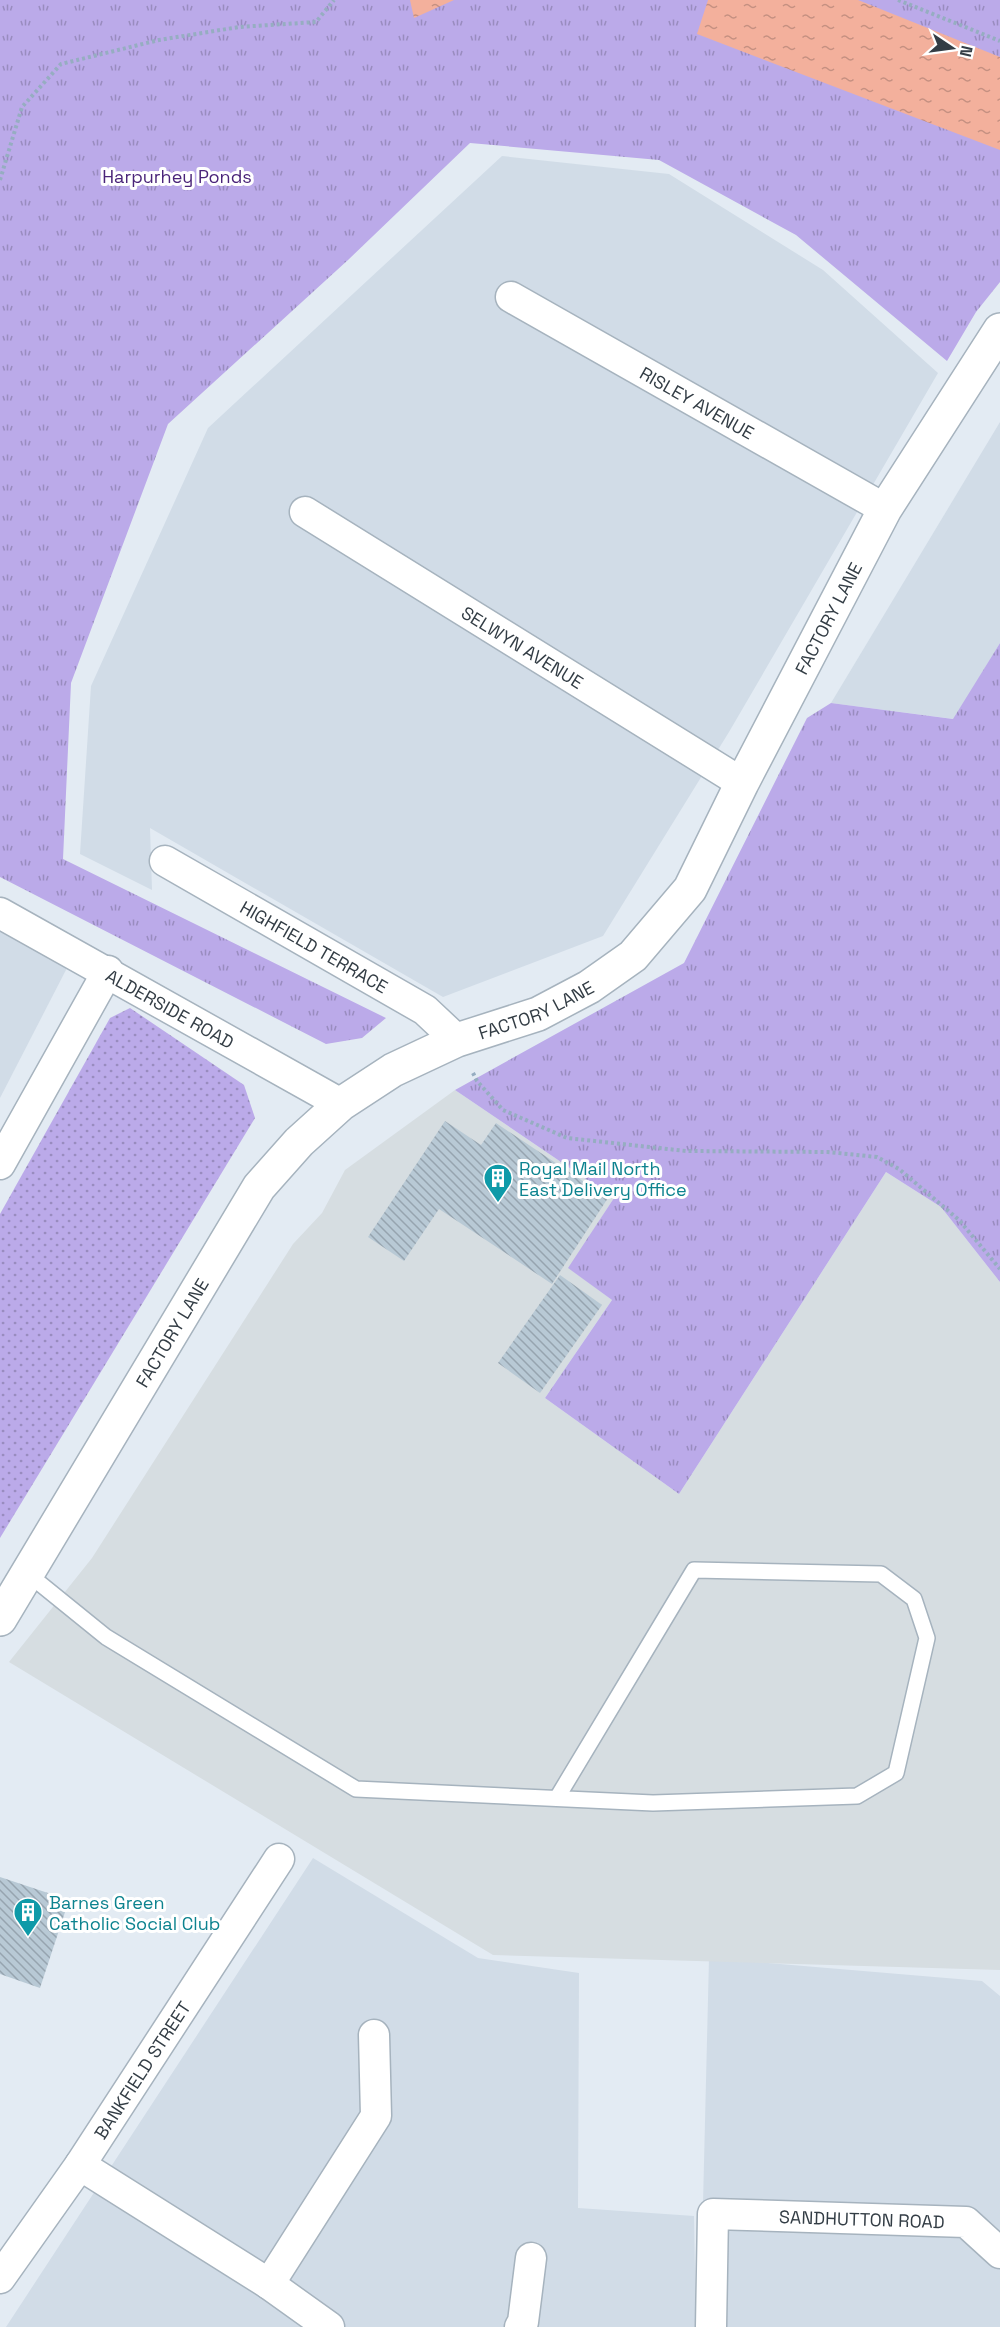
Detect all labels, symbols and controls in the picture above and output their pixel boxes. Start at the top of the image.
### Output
north arrow [922,18,982,78]
text: N [955,44,978,59]
park label: Harpurhey Ponds [102,165,252,188]
street label: RISLEY AVENUE [636,361,758,444]
street label: FACTORY LANE [789,558,867,678]
street label: SELWYN AVENUE [457,600,588,693]
street label: HIGHFIELD TERRACE [236,895,392,998]
street label: ALDERSIDE ROAD [102,963,238,1053]
street label: FACTORY LANE [475,975,597,1044]
place label: Royal Mail North East Delivery Office [519,1157,687,1201]
building icon: Royal Mail North East Delivery Office [482,1162,514,1204]
street label: FACTORY LANE [130,1274,213,1391]
place label: Barnes Green Catholic Social Club [49,1891,220,1935]
building icon: Barnes Green Catholic Social Club [12,1896,44,1938]
street label: BANKFIELD STREET [89,1996,195,2143]
street label: SANDHUTTON ROAD [779,2205,945,2233]

